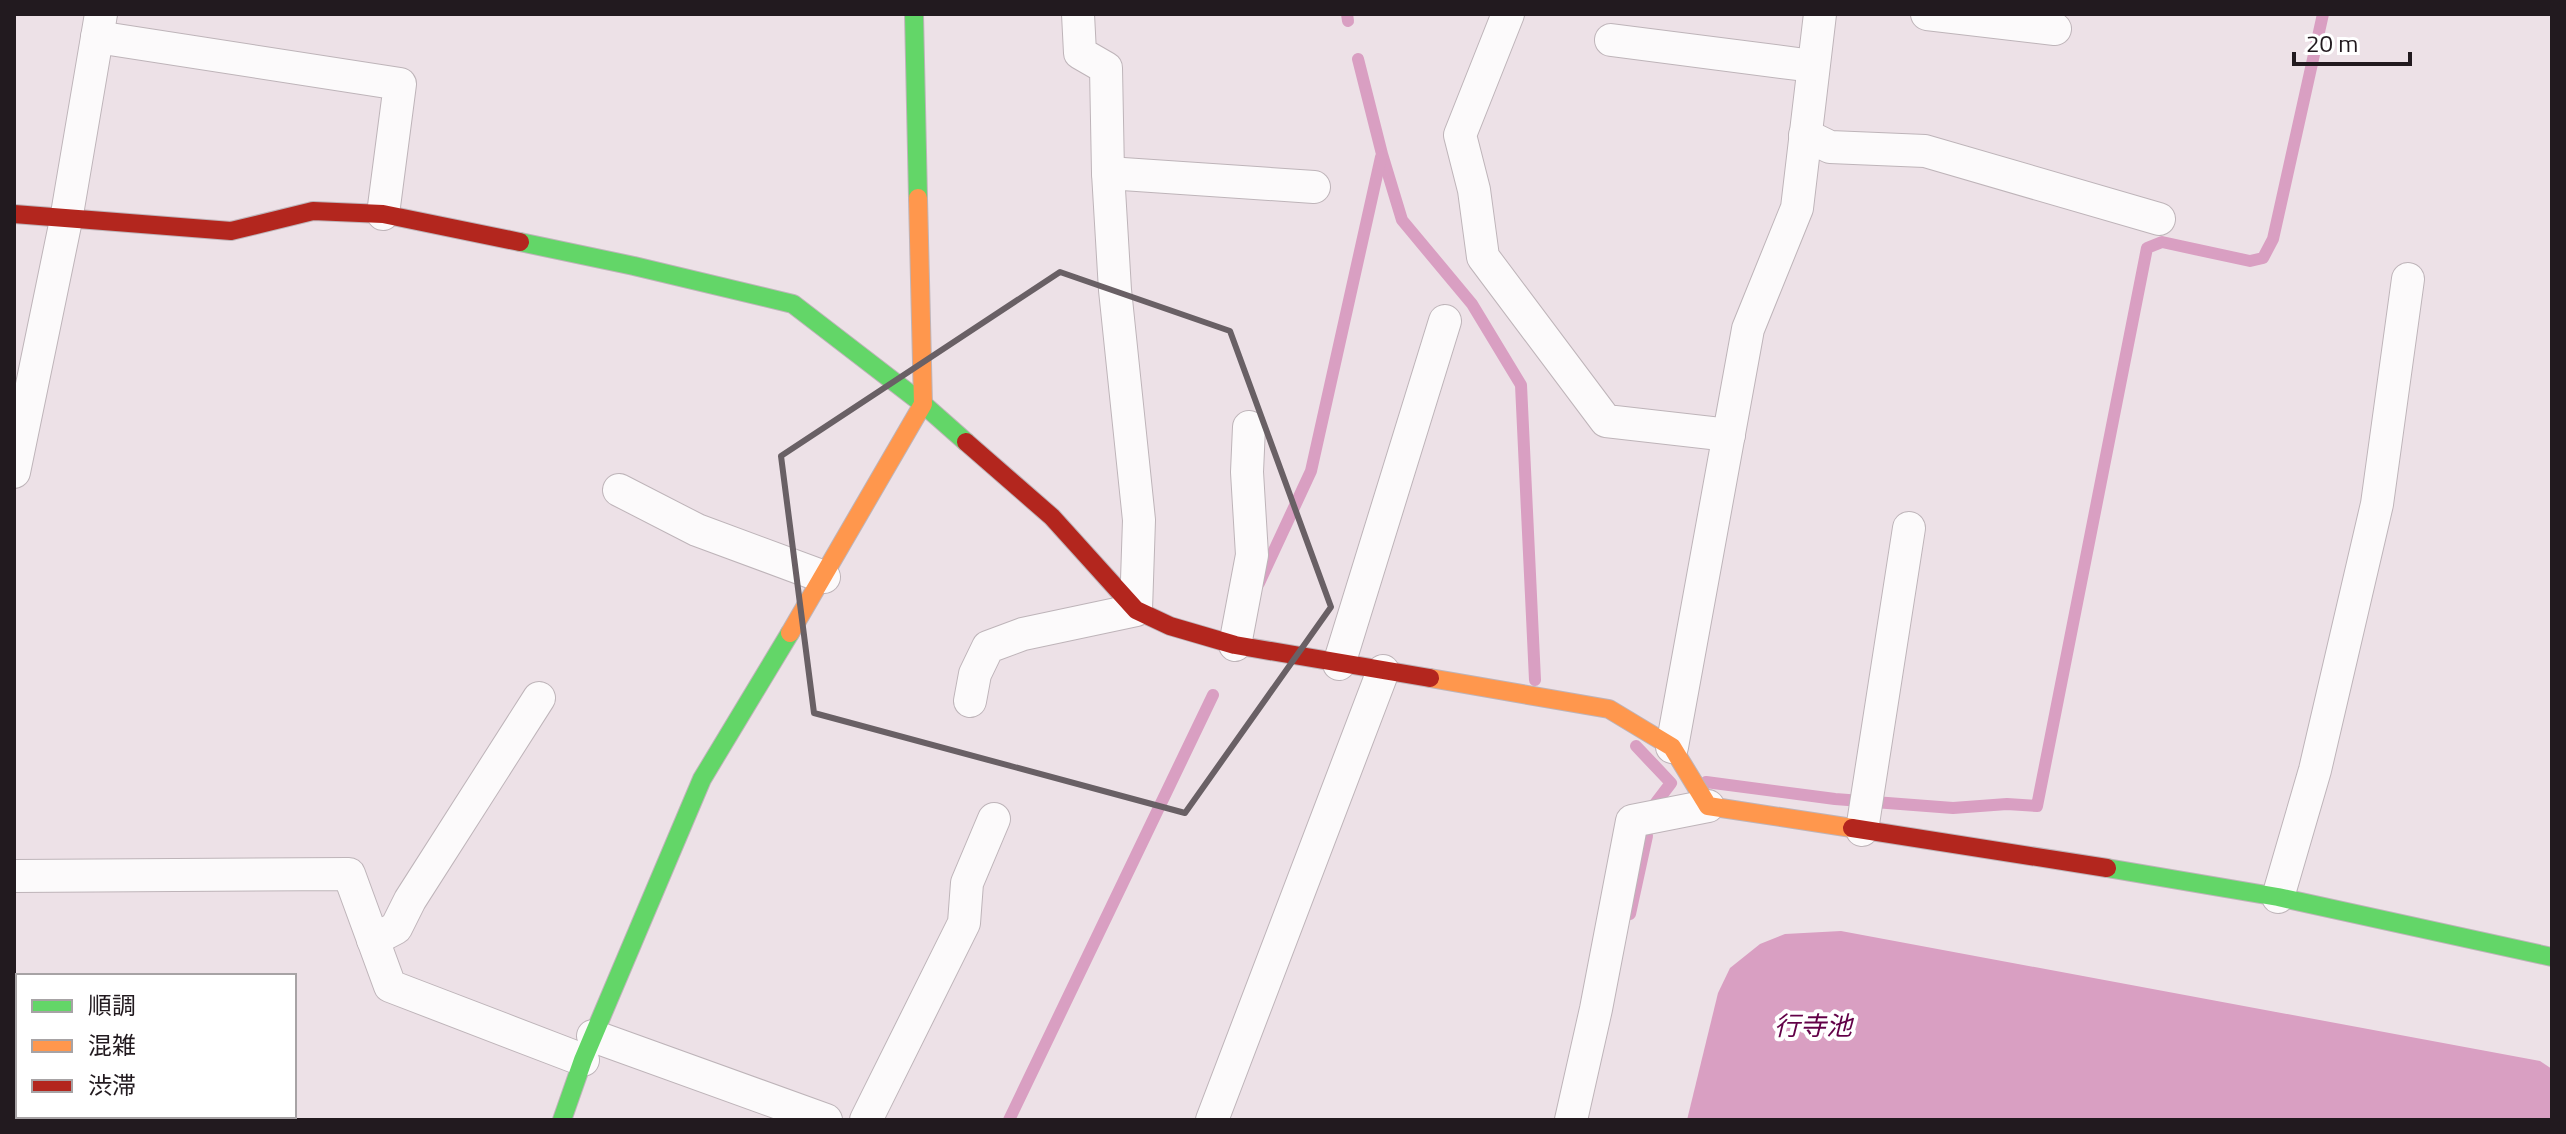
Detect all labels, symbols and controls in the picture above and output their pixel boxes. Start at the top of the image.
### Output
scale bar [2294,16,2410,66]
text: 20 m [2306,25,2358,61]
legend [16,974,296,1118]
text: 順調 [88,987,136,1023]
water label: 行寺池 [1774,1006,1855,1045]
text: 混雑 [88,1027,136,1063]
text: 渋滞 [88,1067,136,1103]

